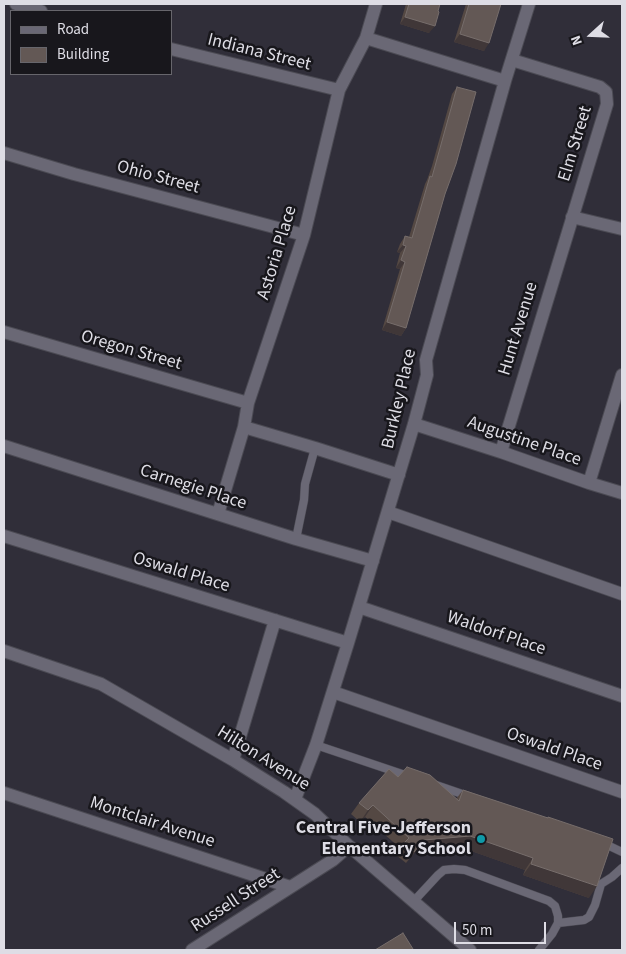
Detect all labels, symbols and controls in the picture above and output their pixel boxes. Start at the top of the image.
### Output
legend [10,10,172,75]
north arrow [566,10,616,60]
text: Road [57,19,89,40]
street label: Indiana Street [205,30,313,76]
text: N [566,32,588,48]
text: Building [57,44,109,65]
street label: Elm Street [554,104,598,184]
street label: Ohio Street [114,157,202,199]
street label: Astoria Place [254,204,302,302]
street label: Hunt Avenue [495,280,543,378]
street label: Oregon Street [78,326,184,376]
street label: Burkley Place [378,347,422,451]
street label: Augustine Place [464,412,584,472]
street label: Carnegie Place [137,461,249,515]
street label: Oswald Place [130,548,232,598]
street label: Waldorf Place [444,607,548,661]
street label: Hilton Avenue [213,722,313,796]
street label: Oswald Place [503,723,605,777]
street label: Montclair Avenue [87,793,217,853]
place label: Central Five-Jefferson Elementary School [296,818,471,861]
marker: Central Five-Jefferson Elementary School [475,833,487,845]
street label: Russell Street [187,864,285,938]
scale bar [456,912,548,944]
text: 50 m [462,920,492,941]

